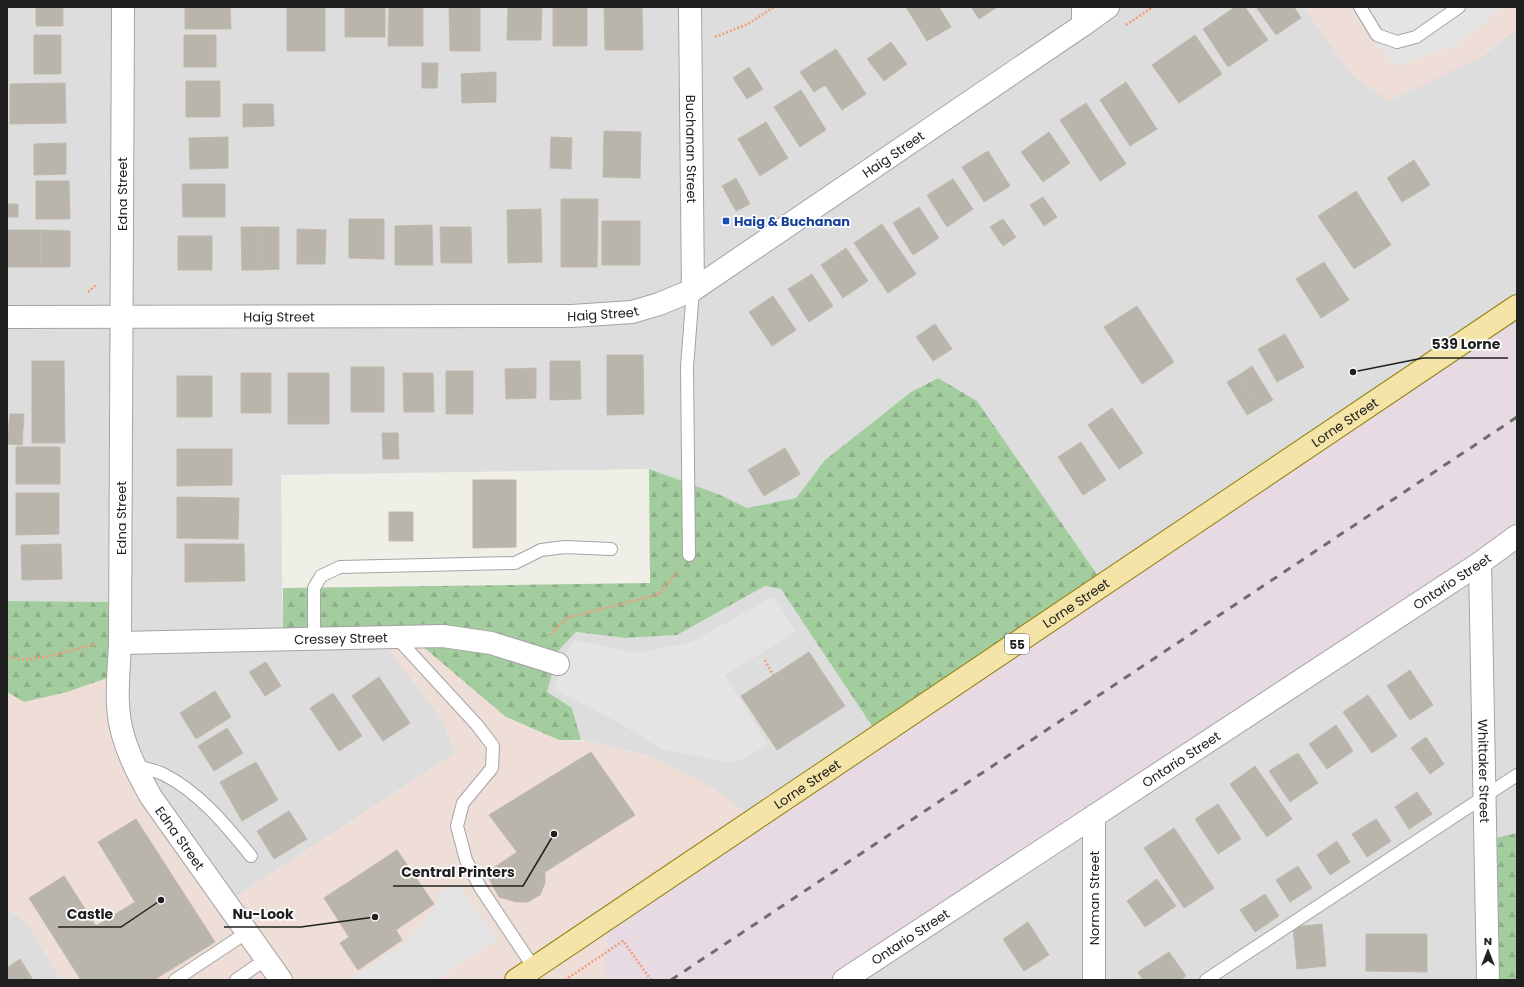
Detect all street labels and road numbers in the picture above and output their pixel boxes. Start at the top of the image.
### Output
street label: Buchanan Street [681,95,702,204]
street label: Haig Street [858,126,928,182]
street label: Edna Street [113,157,132,231]
street label: Haig Street [567,301,641,326]
street label: Haig Street [243,307,315,326]
street label: Lorne Street [1308,393,1382,451]
street label: Edna Street [112,481,131,555]
street label: Ontario Street [1409,548,1495,614]
street label: Lorne Street [1039,574,1113,632]
street label: Cressey Street [294,628,388,649]
road number: 55 [1005,634,1029,654]
street label: Whittaker Street [1473,719,1494,823]
street label: Ontario Street [1138,726,1224,792]
street label: Lorne Street [770,754,845,813]
street label: Edna Street [151,802,209,874]
street label: Norman Street [1085,851,1104,945]
street label: Ontario Street [867,904,953,969]

